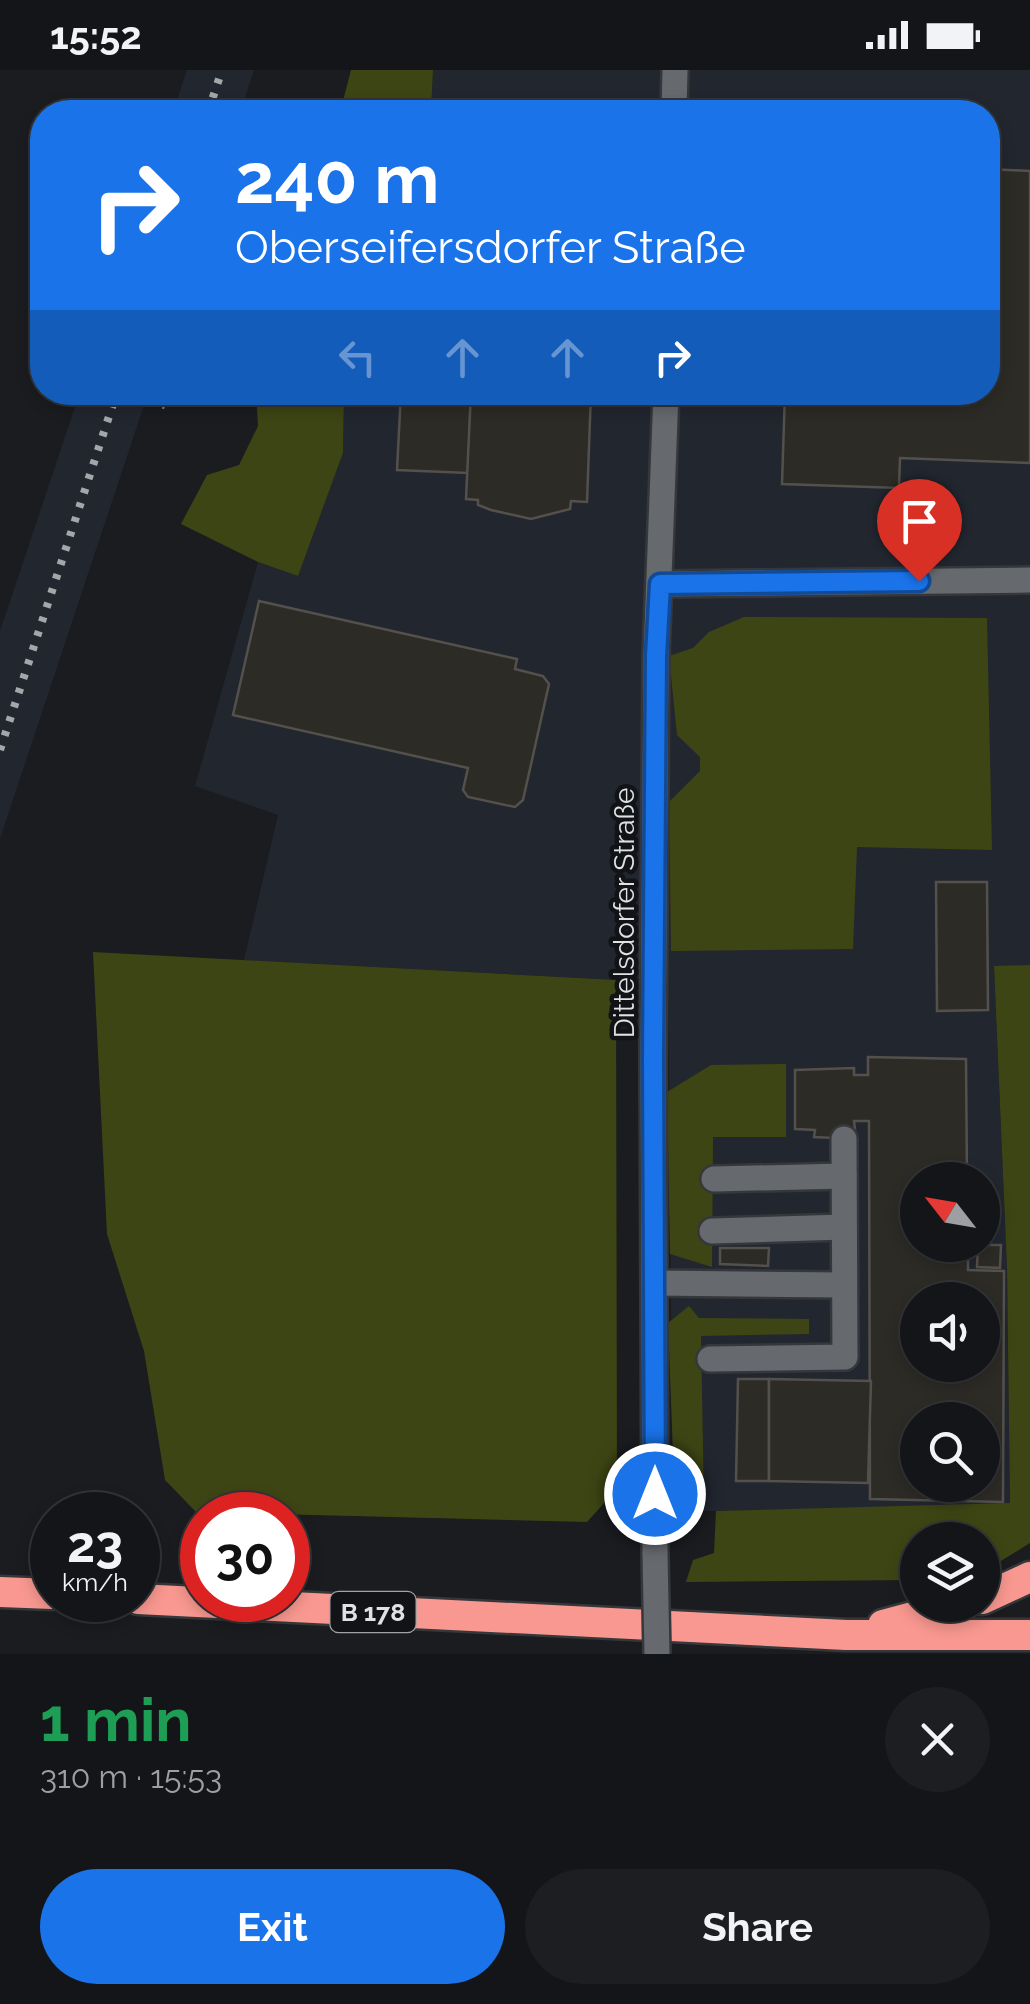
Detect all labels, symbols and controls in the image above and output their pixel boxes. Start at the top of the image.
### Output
text: 15:52 [50,13,142,58]
text: 240 m [235,137,439,219]
icon: right [70,140,200,270]
text: Oberseifersdorfer Straße [235,221,746,274]
icon: left [330,330,385,385]
icon: ahead [435,330,490,385]
icon: ahead [540,330,595,385]
icon: right [645,330,700,385]
pin [877,479,962,582]
icon: arrive [892,494,947,549]
street label: Dittelsdorfer Straße [608,788,641,1038]
north arrow [900,1162,1000,1262]
map controls [900,1162,1000,1622]
button: sound [900,1282,1000,1382]
button: search [900,1402,1000,1502]
position arrow [603,1442,707,1546]
speed limit sign: 30 [180,1492,310,1622]
text: 23 [67,1515,123,1574]
button: layers [900,1522,1000,1622]
text: km/h [62,1567,128,1597]
road number: B 178 [330,1592,416,1632]
text: 1 min [40,1685,191,1755]
button: close [885,1687,990,1792]
text: 310 m · 15:53 [40,1758,222,1795]
button: Exit [40,1869,505,1984]
button: Share [525,1869,990,1984]

